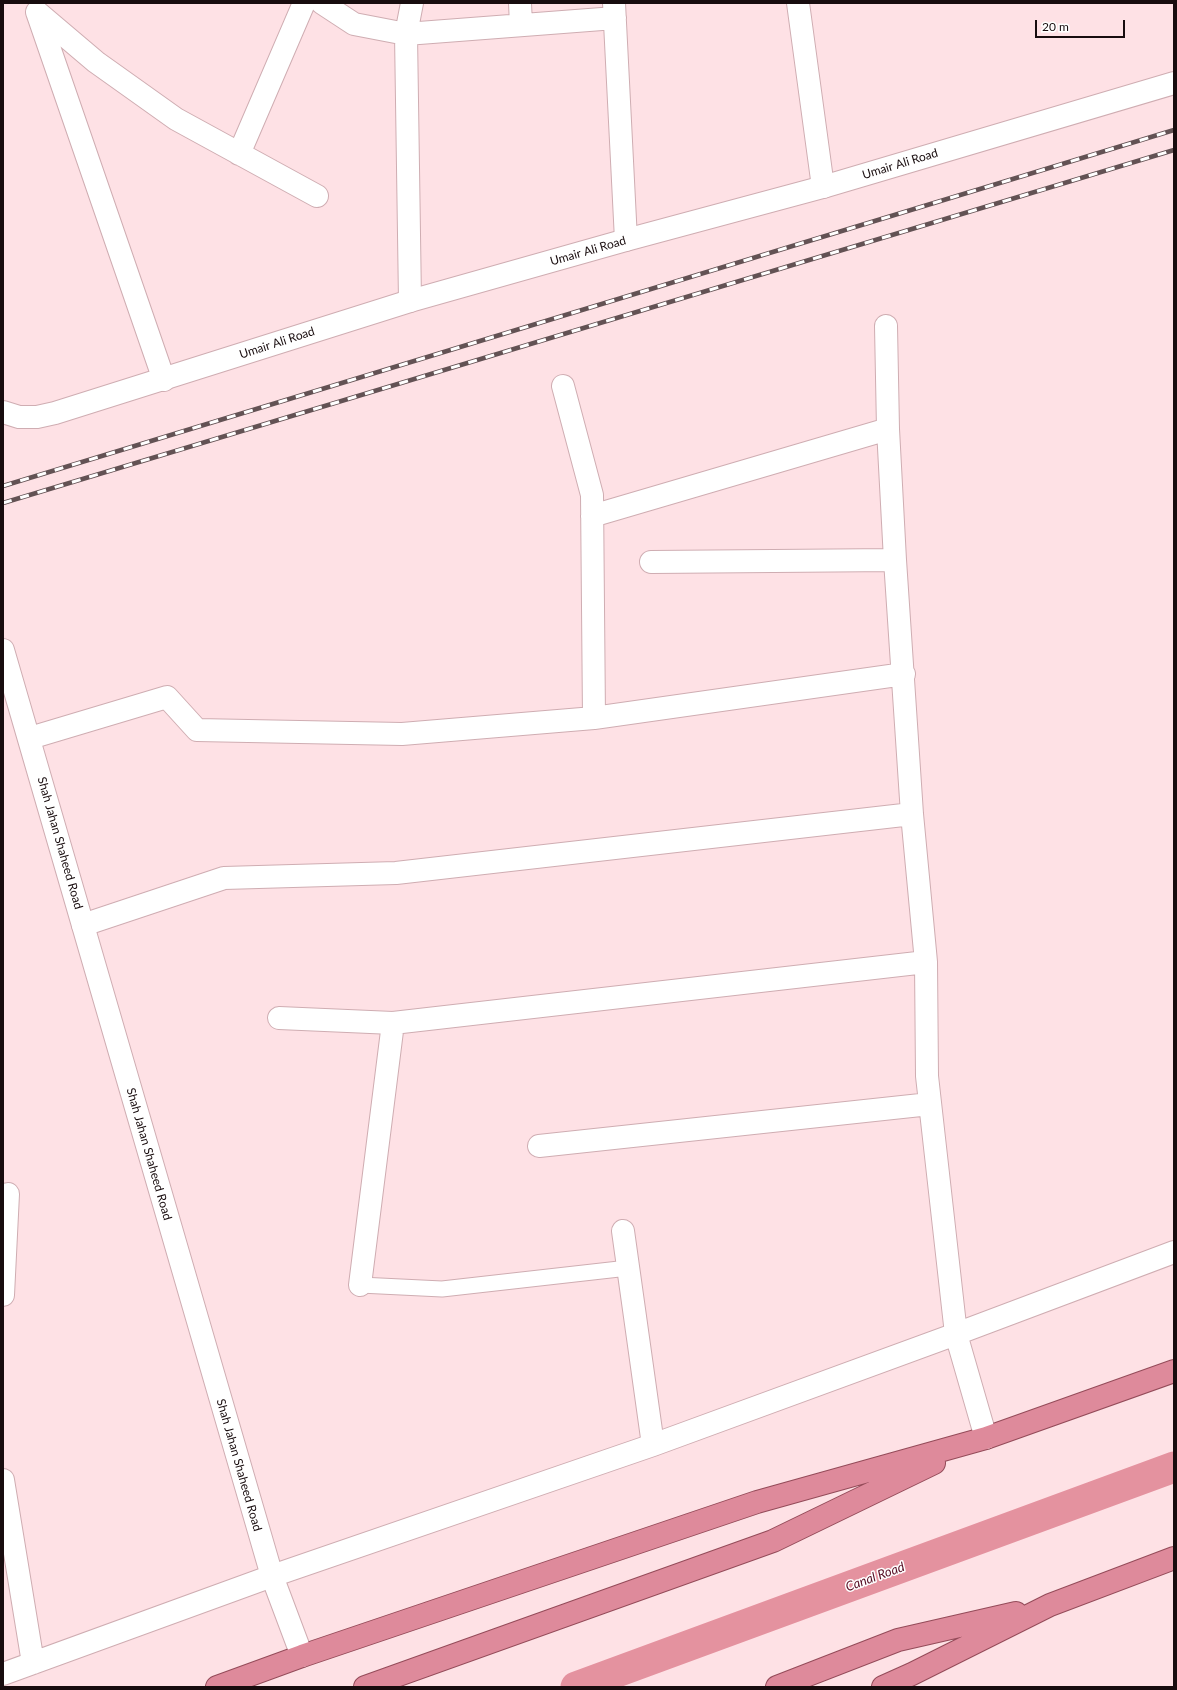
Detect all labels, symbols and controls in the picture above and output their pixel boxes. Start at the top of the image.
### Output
scale bar [1037,12,1127,38]
text: 20 m [1042,19,1069,34]
street label: Umair Ali Road [860,146,940,182]
street label: Umair Ali Road [548,233,628,269]
street label: Umair Ali Road [238,324,316,362]
street label: Shah Jahan Shaheed Road [34,775,86,911]
street label: Shah Jahan Shaheed Road [123,1086,175,1222]
street label: Shah Jahan Shaheed Road [213,1397,265,1533]
water label: Canal Road [843,1559,907,1595]

